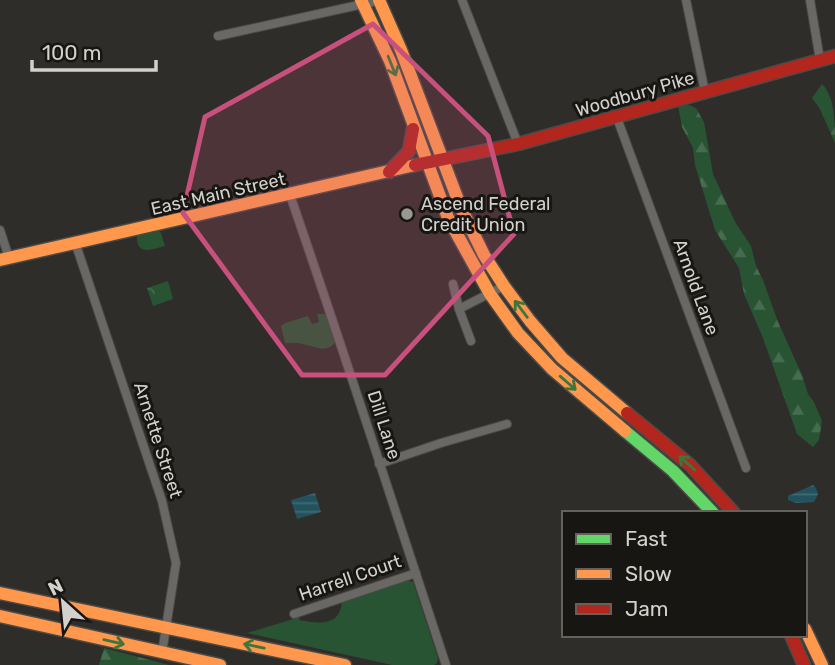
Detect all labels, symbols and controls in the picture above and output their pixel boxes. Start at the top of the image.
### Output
scale bar [32,28,156,72]
text: 100 m [42,40,101,65]
one-way arrow [386,55,399,77]
street label: Woodbury Pike [573,67,697,121]
street label: East Main Street [149,168,287,220]
place label: Ascend Federal Credit Union [421,193,550,236]
marker: Ascend Federal Credit Union [399,206,415,222]
street label: Arnold Lane [668,236,724,338]
one-way arrow [513,300,528,319]
one-way arrow [559,375,577,391]
street label: Arnette Street [129,379,187,501]
street label: Dill Lane [363,388,405,462]
one-way arrow [678,455,696,471]
legend [562,511,807,637]
text: Fast [625,526,667,551]
street label: Harrell Court [296,550,404,606]
text: Slow [625,561,672,586]
north arrow [28,567,98,637]
text: N [44,574,67,601]
text: Jam [625,596,669,621]
one-way arrow [102,636,125,649]
one-way arrow [243,638,266,652]

